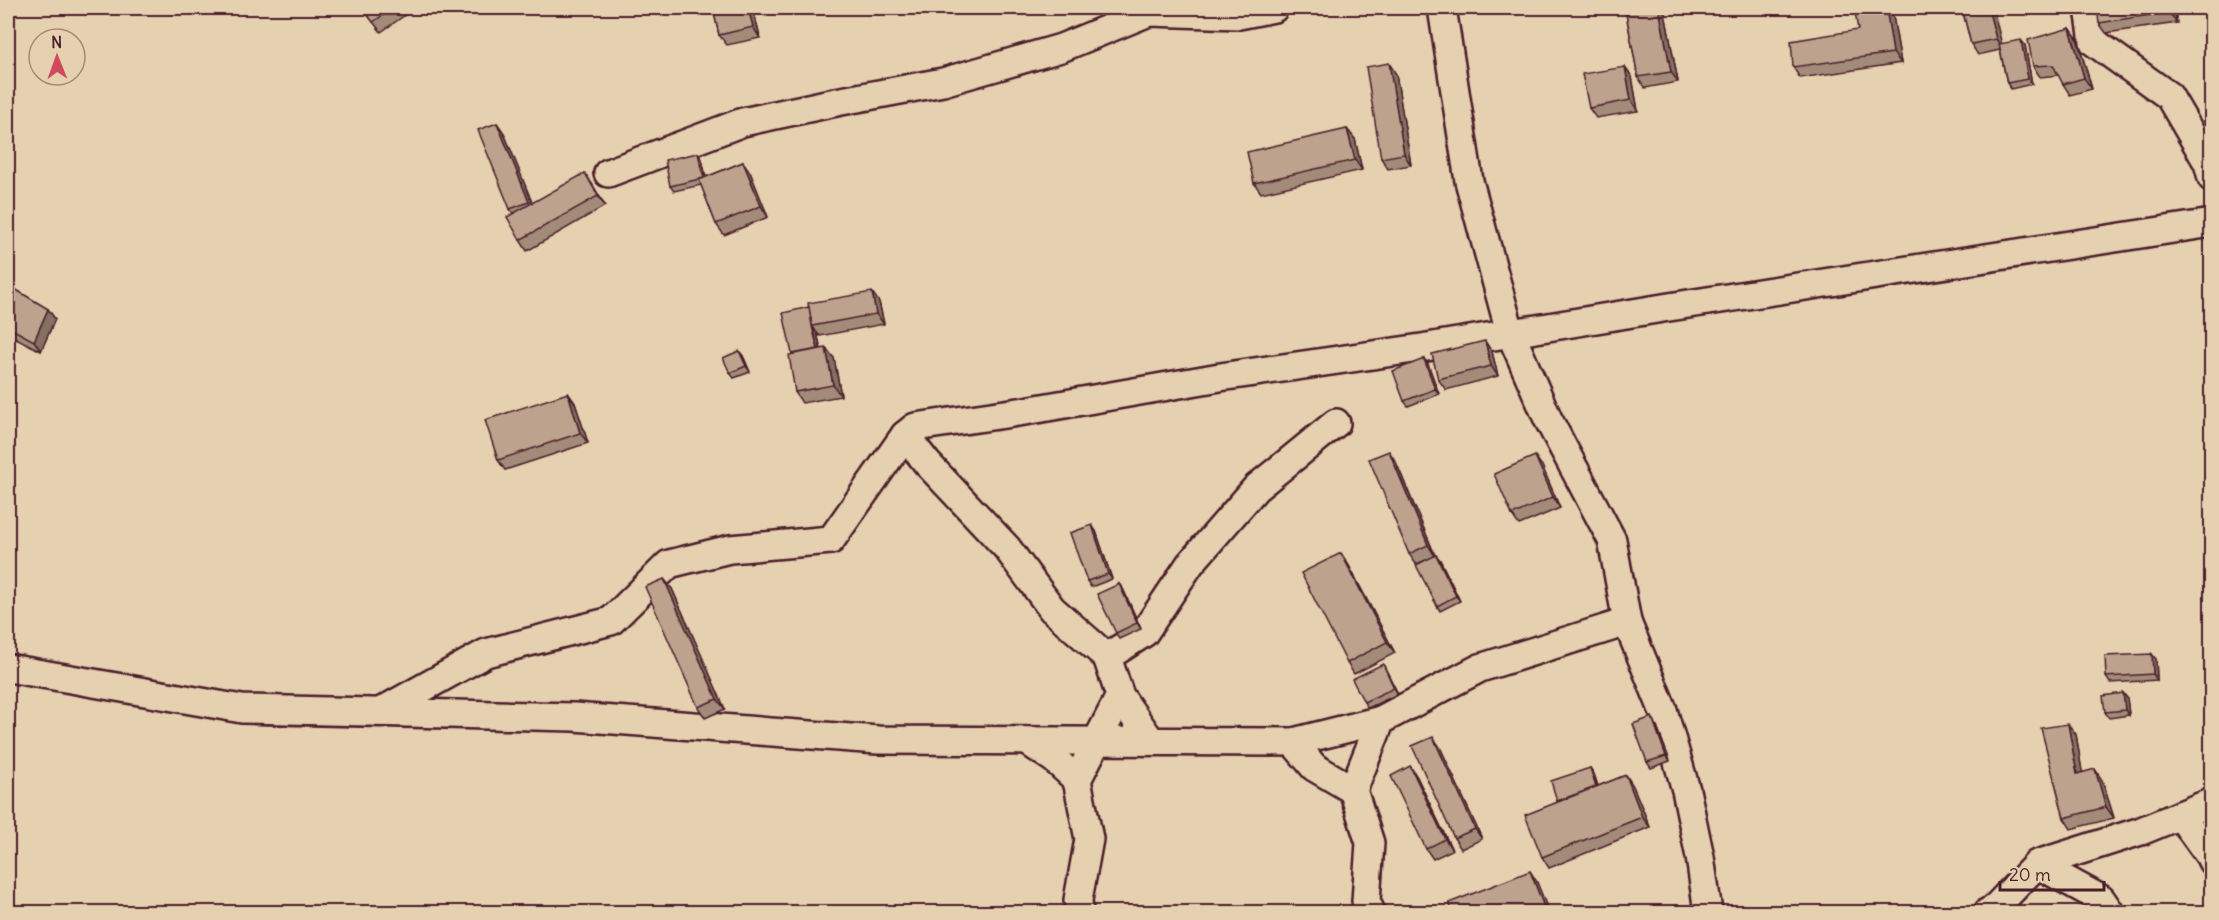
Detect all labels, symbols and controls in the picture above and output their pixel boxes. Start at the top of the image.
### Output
north arrow [27,27,87,87]
text: N [51,32,62,52]
scale bar [2000,854,2104,892]
text: 20 m [2009,863,2051,886]

